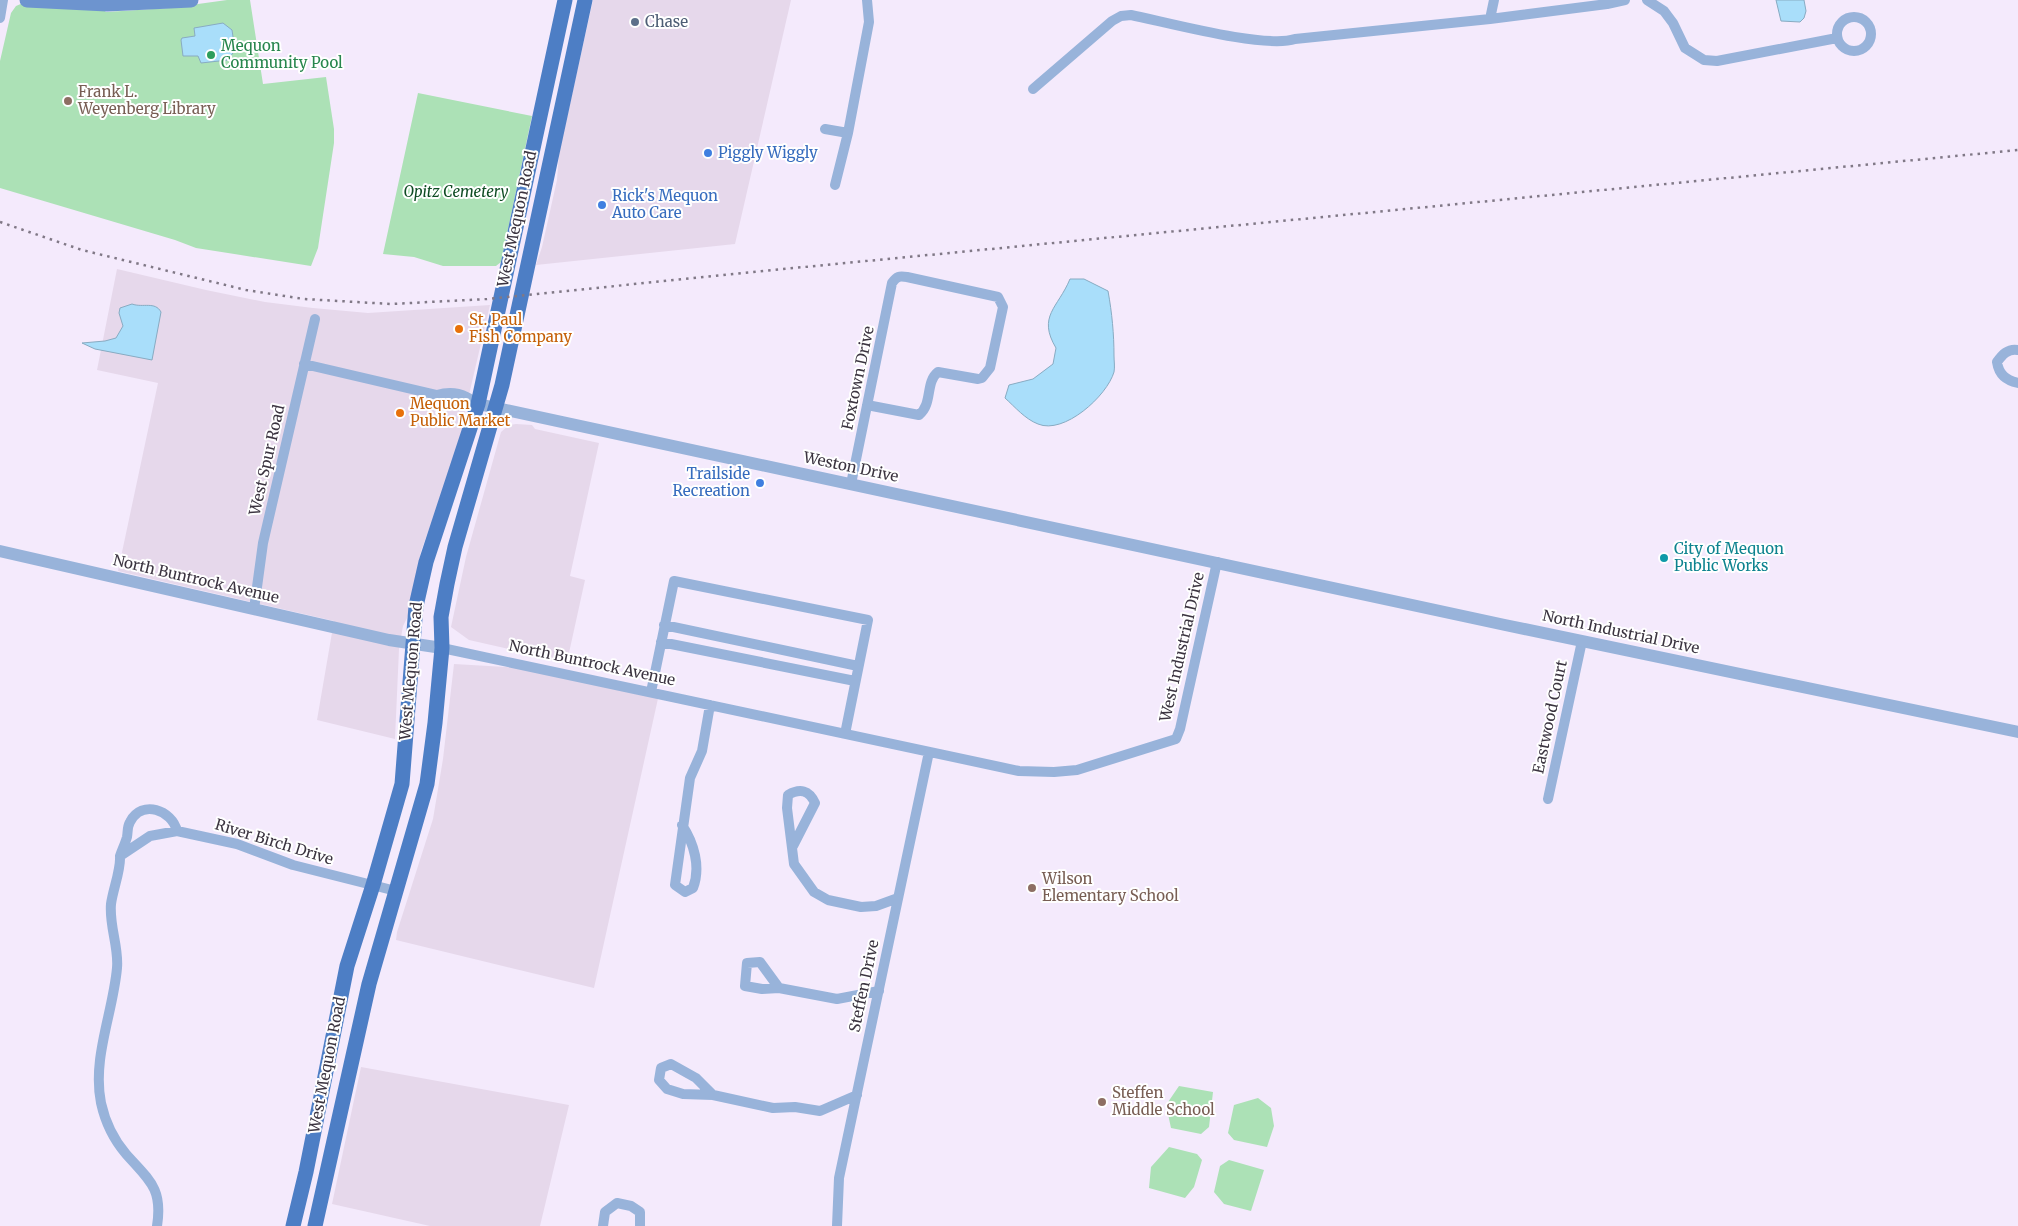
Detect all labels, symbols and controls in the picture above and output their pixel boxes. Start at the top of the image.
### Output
place label: Chase [645,12,688,31]
marker: Chase [629,16,641,28]
place label: Mequon Community Pool [221,36,343,72]
marker: Mequon Community Pool [205,49,217,61]
place label: Frank L. Weyenberg Library [77,82,216,118]
marker: Frank L. Weyenberg Library [62,95,74,107]
place label: Piggly Wiggly [718,143,818,162]
marker: Piggly Wiggly [702,147,714,159]
street label: West Mequon Road [493,149,540,290]
park label: Opitz Cemetery [404,182,508,201]
place label: Rick's Mequon Auto Care [611,186,718,222]
marker: Rick's Mequon Auto Care [596,199,608,211]
place label: St. Paul Fish Company [469,310,572,346]
marker: St. Paul Fish Company [453,323,465,335]
street label: Foxtown Drive [837,324,878,432]
place label: Mequon Public Market [410,394,510,430]
street label: West Spur Road [244,403,288,518]
marker: Mequon Public Market [394,407,406,419]
street label: Weston Drive [801,447,900,486]
place label: Trailside Recreation [672,464,750,500]
marker: Trailside Recreation [754,477,766,489]
place label: City of Mequon Public Works [1674,539,1784,575]
street label: North Buntrock Avenue [111,550,281,607]
marker: City of Mequon Public Works [1658,552,1670,564]
street label: West Industrial Drive [1155,570,1208,724]
street label: West Mequon Road [395,601,426,742]
street label: North Industrial Drive [1541,606,1702,657]
street label: North Buntrock Avenue [507,636,677,689]
street label: Eastwood Court [1528,658,1571,775]
street label: River Birch Drive [213,815,336,869]
place label: Wilson Elementary School [1041,869,1179,905]
marker: Wilson Elementary School [1026,882,1038,894]
street label: Steffen Drive [844,938,883,1034]
street label: West Mequon Road [304,995,349,1136]
place label: Steffen Middle School [1112,1083,1215,1119]
marker: Steffen Middle School [1096,1096,1108,1108]

